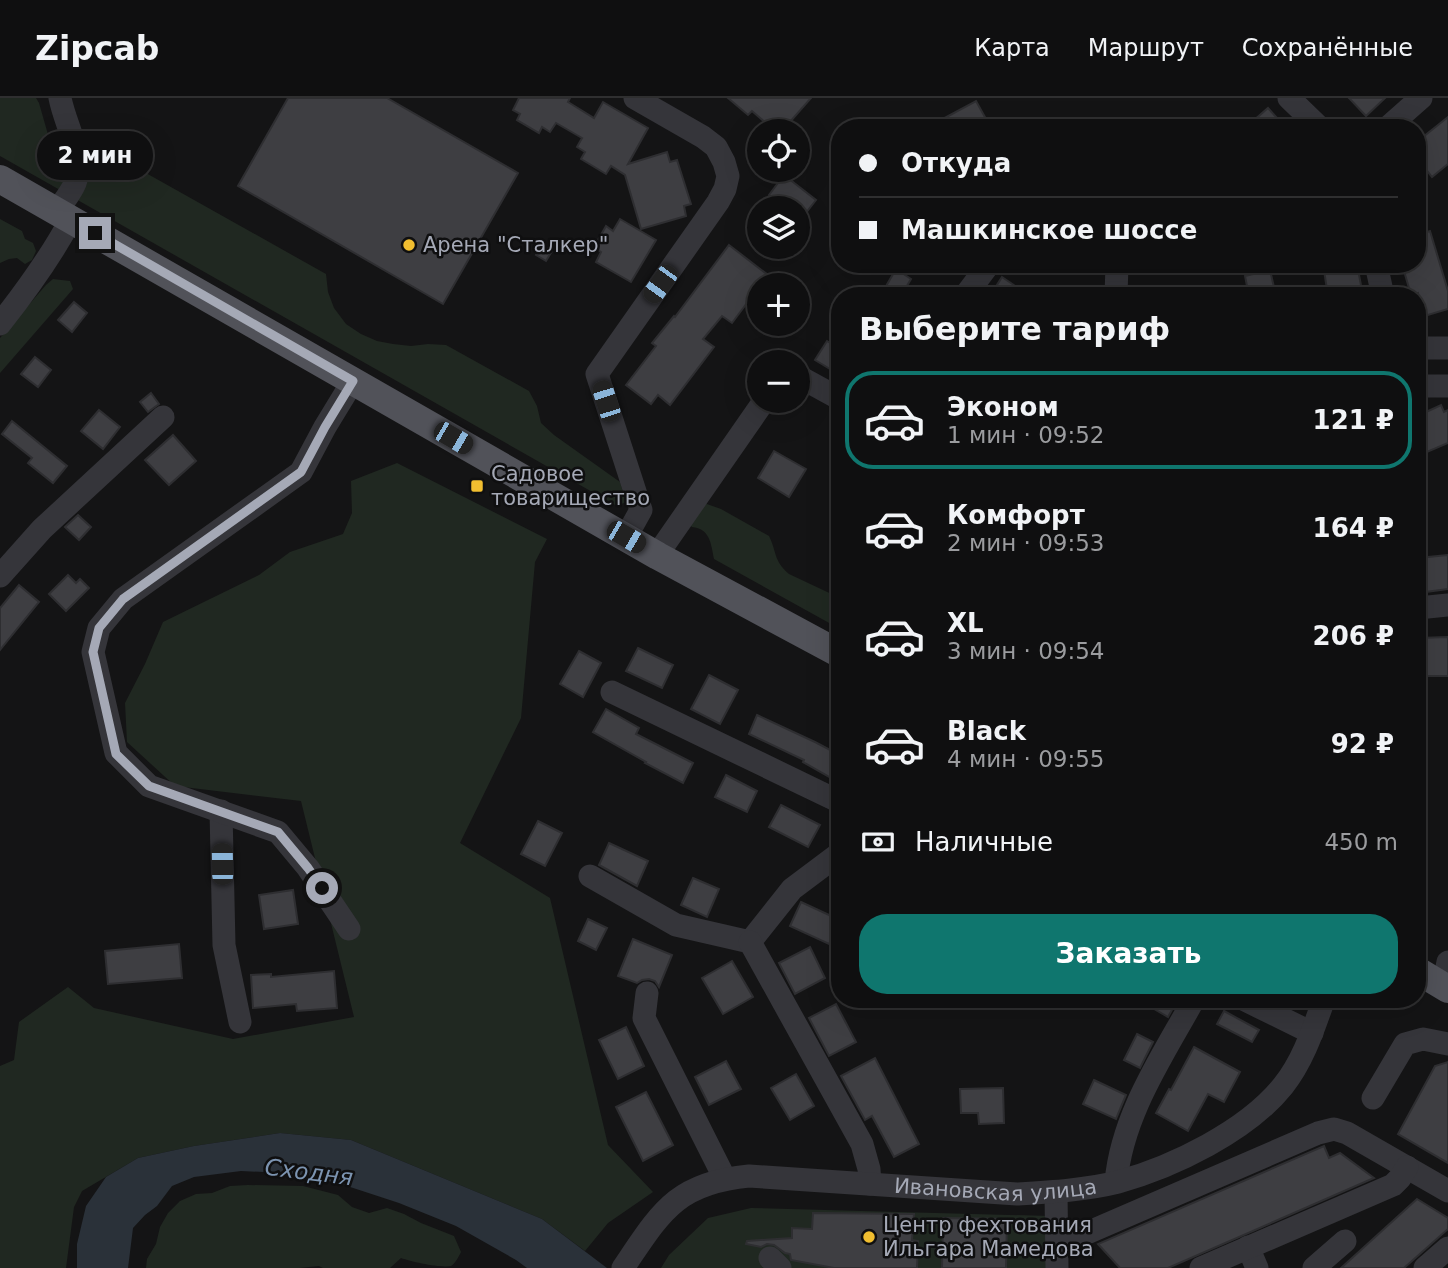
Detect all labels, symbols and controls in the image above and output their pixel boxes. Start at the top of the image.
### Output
text: Zipcab [35,29,159,68]
text: Карта [974,34,1050,62]
text: Маршрут [1088,34,1204,62]
text: Сохранённые [1242,34,1413,62]
map controls [747,119,810,413]
button: locate [747,119,810,182]
callout: 2 мин [37,131,153,180]
text: 2 мин [58,142,132,168]
text: Откуда [901,148,1011,178]
button: layers [747,196,810,259]
text: Машкинское шоссе [901,215,1197,245]
route end [79,217,111,249]
place label: Арена "Сталкер" [423,233,608,257]
marker: Арена "Сталкер" [401,237,417,253]
car [640,261,681,307]
button: + [747,273,810,336]
text: Выберите тариф [859,310,1170,348]
button: − [747,350,810,413]
car [590,378,623,424]
icon: car [863,389,926,452]
text: Эконом [947,392,1059,422]
text: 121 ₽ [1313,405,1394,435]
car [430,418,477,458]
text: 1 мин · 09:52 [947,422,1105,448]
place label: Садовое товарищество [491,462,650,510]
marker: Садовое товарищество [469,478,485,494]
icon: car [863,497,926,560]
text: Комфорт [947,500,1085,530]
text: 164 ₽ [1313,513,1394,543]
car [603,517,650,557]
text: 2 мин · 09:53 [947,530,1105,556]
icon: car [863,605,926,668]
text: XL [947,608,984,638]
text: 206 ₽ [1313,621,1394,651]
text: 3 мин · 09:54 [947,638,1105,664]
icon: car [863,713,926,776]
text: Black [947,716,1026,746]
text: 92 ₽ [1331,729,1394,759]
text: 4 мин · 09:55 [947,746,1105,772]
icon: cash [859,823,897,861]
text: Наличные [915,827,1053,857]
text: 450 m [1324,829,1398,855]
car [212,843,233,885]
route start [306,872,338,904]
button: Заказать [859,914,1398,994]
water label: Сходня [263,1154,355,1190]
street label: Ивановская улица [893,1174,1098,1206]
place label: Центр фехтования Ильгара Мамедова [883,1213,1094,1261]
marker: Центр фехтования Ильгара Мамедова [861,1229,877,1245]

